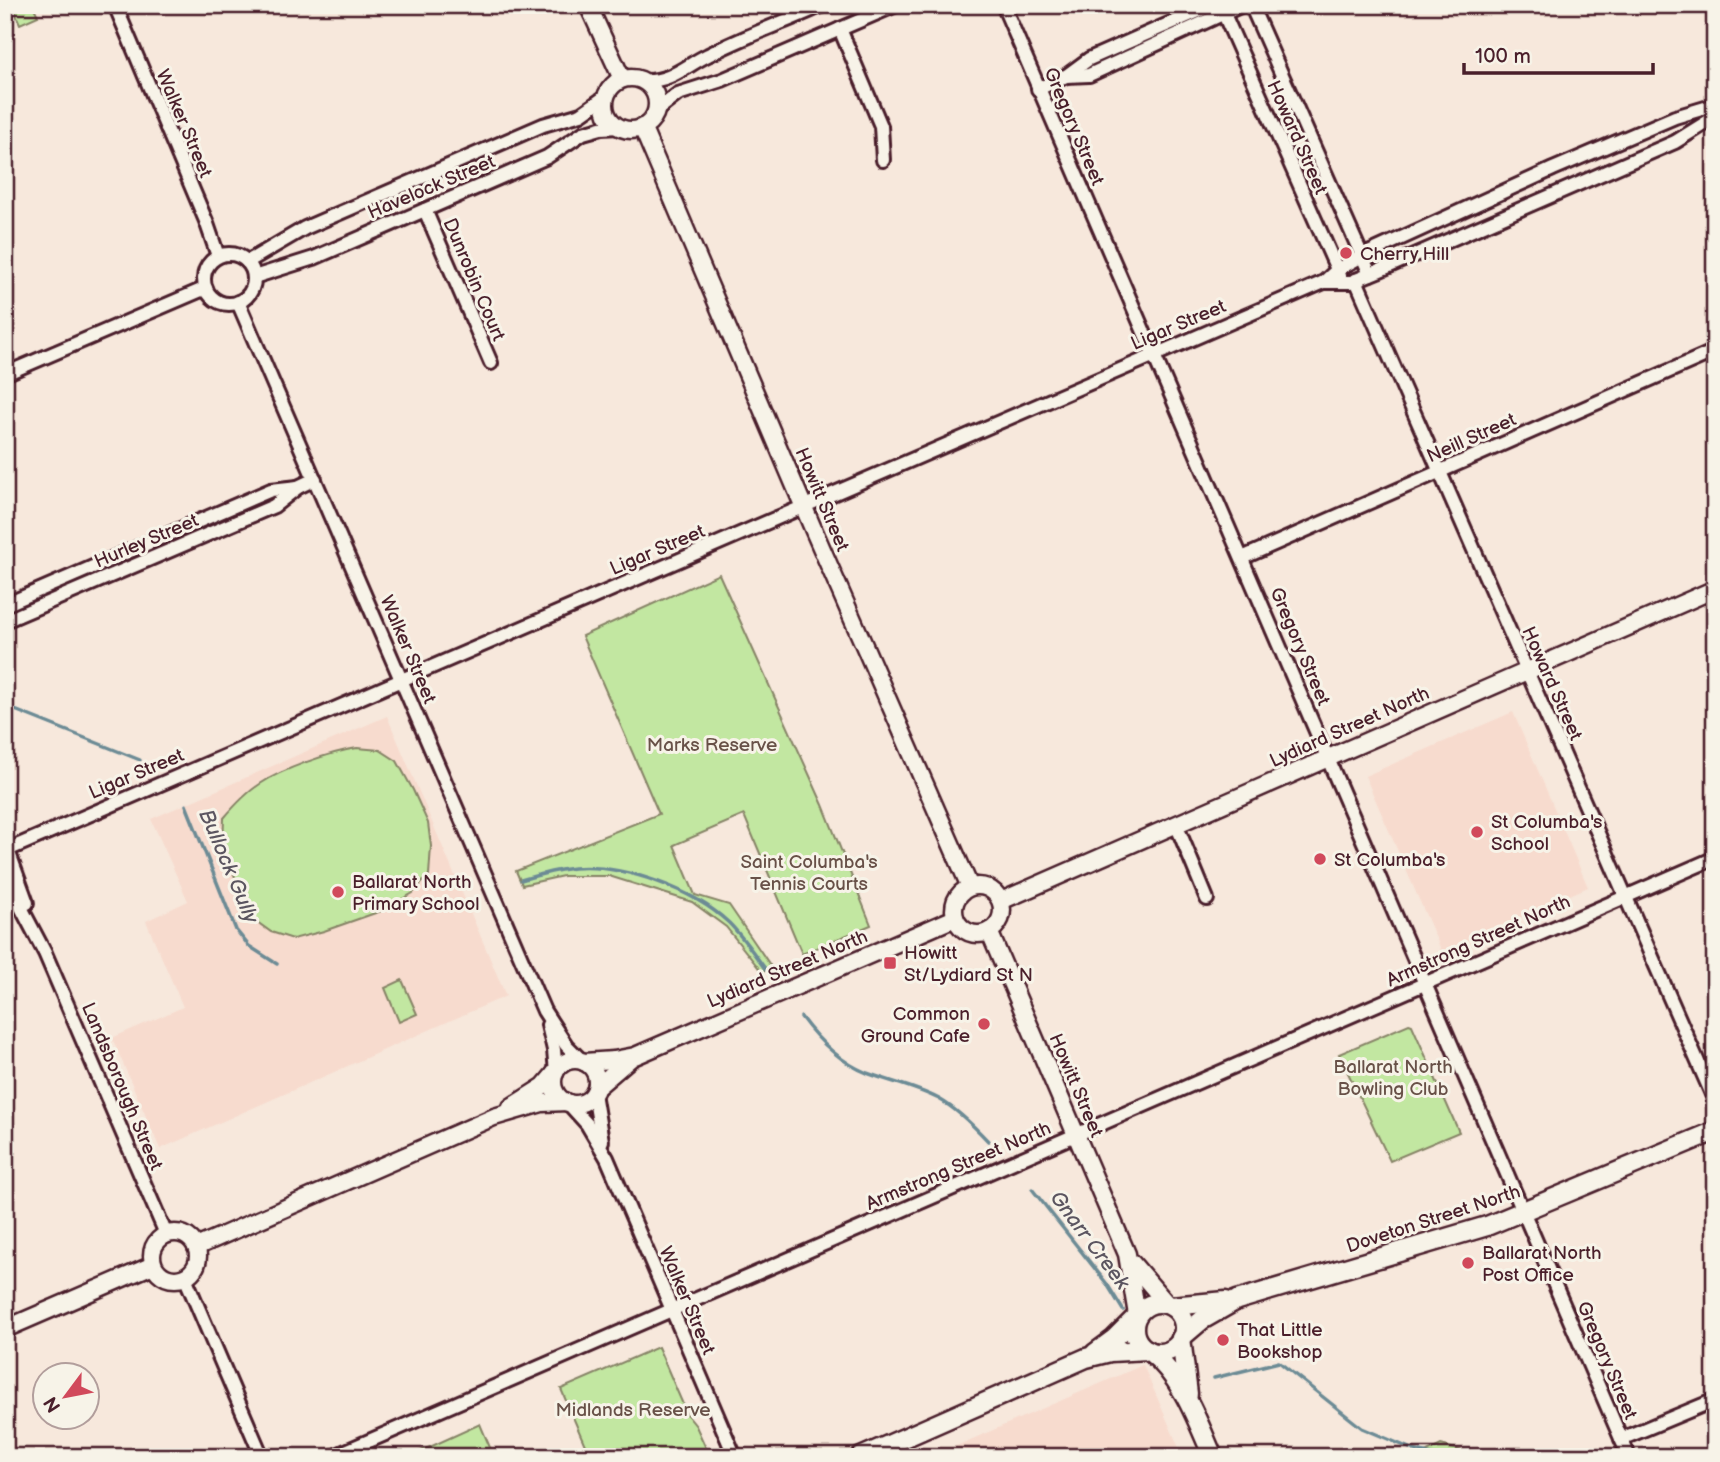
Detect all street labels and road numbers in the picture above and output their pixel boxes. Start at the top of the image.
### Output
street label: Gregory Street [1038,64,1109,189]
street label: Walker Street [151,66,217,181]
street label: Howard Street [1261,77,1332,198]
street label: Havelock Street [364,150,499,225]
street label: Dunrobin Court [437,215,510,345]
street label: Ligar Street [1128,295,1230,356]
street label: Neill Street [1423,408,1520,468]
street label: Howitt Street [789,444,854,555]
street label: Hurley Street [91,509,202,574]
street label: Ligar Street [607,520,709,581]
street label: Gregory Street [1264,584,1335,709]
street label: Walker Street [375,592,441,707]
street label: Howard Street [1516,623,1587,744]
street label: Lydiard Street North [1266,682,1433,773]
street label: Ligar Street [86,744,188,805]
street label: Armstrong Street North [1383,890,1574,992]
street label: Lydiard Street North [704,925,871,1014]
street label: Landsborough Street [76,999,167,1174]
street label: Howitt Street [1043,1030,1108,1141]
street label: Armstrong Street North [863,1117,1055,1216]
street label: Doveton Street North [1343,1180,1523,1258]
street label: Walker Street [654,1243,720,1358]
street label: Gregory Street [1571,1298,1642,1423]

